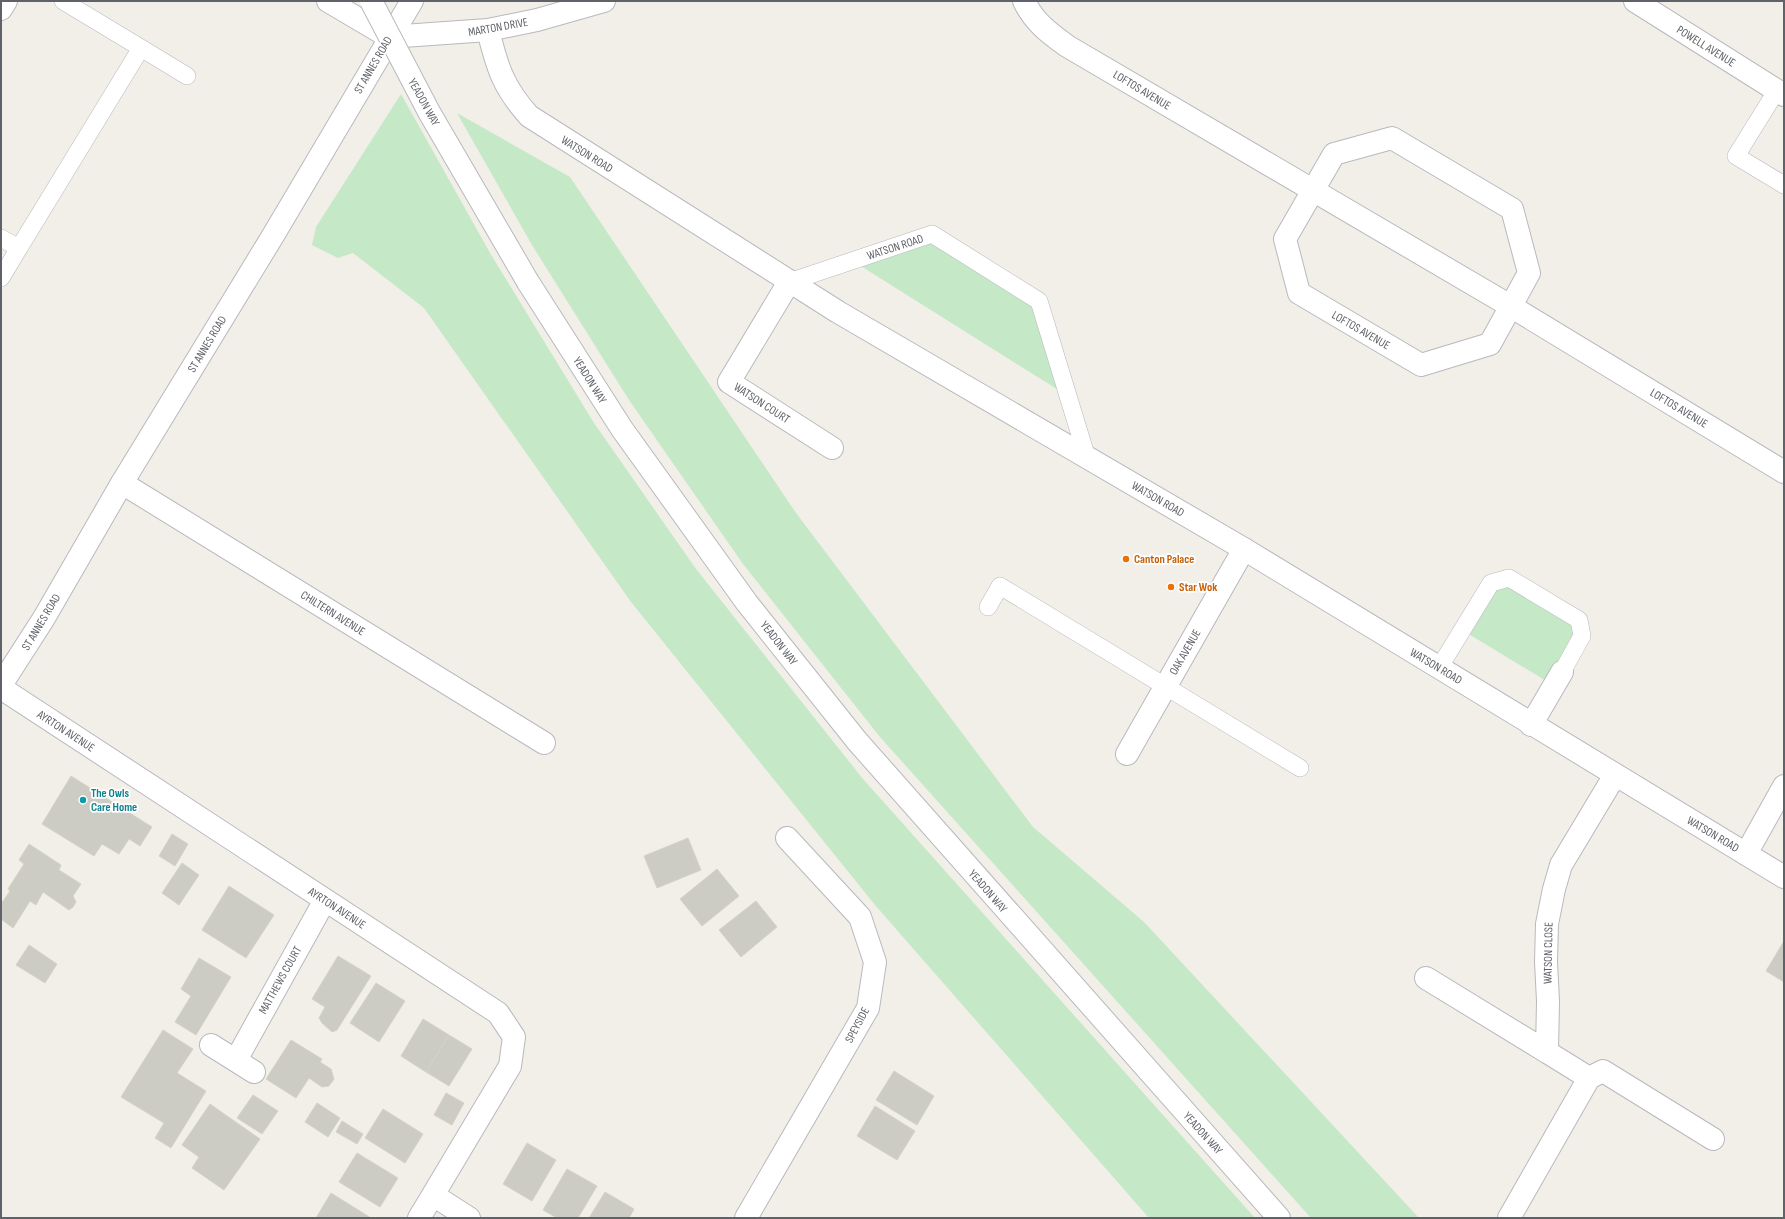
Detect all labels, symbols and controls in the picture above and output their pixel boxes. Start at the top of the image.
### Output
street label: MARTON DRIVE [467,15,529,40]
street label: POWELL AVENUE [1674,22,1738,70]
street label: ST ANNES ROAD [351,34,396,97]
street label: LOFTOS AVENUE [1110,67,1173,114]
street label: YEADON WAY [404,76,443,129]
street label: WATSON ROAD [558,133,616,176]
street label: WATSON ROAD [865,231,925,264]
street label: LOFTOS AVENUE [1329,308,1393,353]
street label: ST ANNES ROAD [185,313,230,375]
street label: YEADON WAY [569,354,610,406]
street label: WATSON COURT [731,380,793,427]
street label: LOFTOS AVENUE [1647,385,1710,432]
street label: WATSON ROAD [1129,478,1187,521]
place label: Canton Palace [1134,552,1194,567]
marker: Canton Palace [1121,554,1131,564]
place label: Star Wok [1179,580,1217,595]
marker: Star Wok [1166,582,1176,592]
street label: CHILTERN AVENUE [298,588,368,639]
street label: ST ANNES ROAD [19,591,64,653]
street label: YEADON WAY [757,618,801,668]
street label: OAK AVENUE [1166,627,1205,678]
street label: WATSON ROAD [1407,645,1465,688]
street label: AYRTON AVENUE [33,707,97,756]
place label: The Owls Care Home [91,786,137,815]
marker: The Owls Care Home [78,795,88,805]
street label: WATSON ROAD [1684,813,1742,856]
street label: YEADON WAY [965,867,1010,916]
street label: AYRTON AVENUE [304,884,368,933]
street label: WATSON CLOSE [1540,922,1557,984]
street label: MATTHEWS COURT [256,944,305,1017]
street label: SPEYSIDE [842,1005,873,1046]
street label: YEADON WAY [1180,1109,1226,1158]

